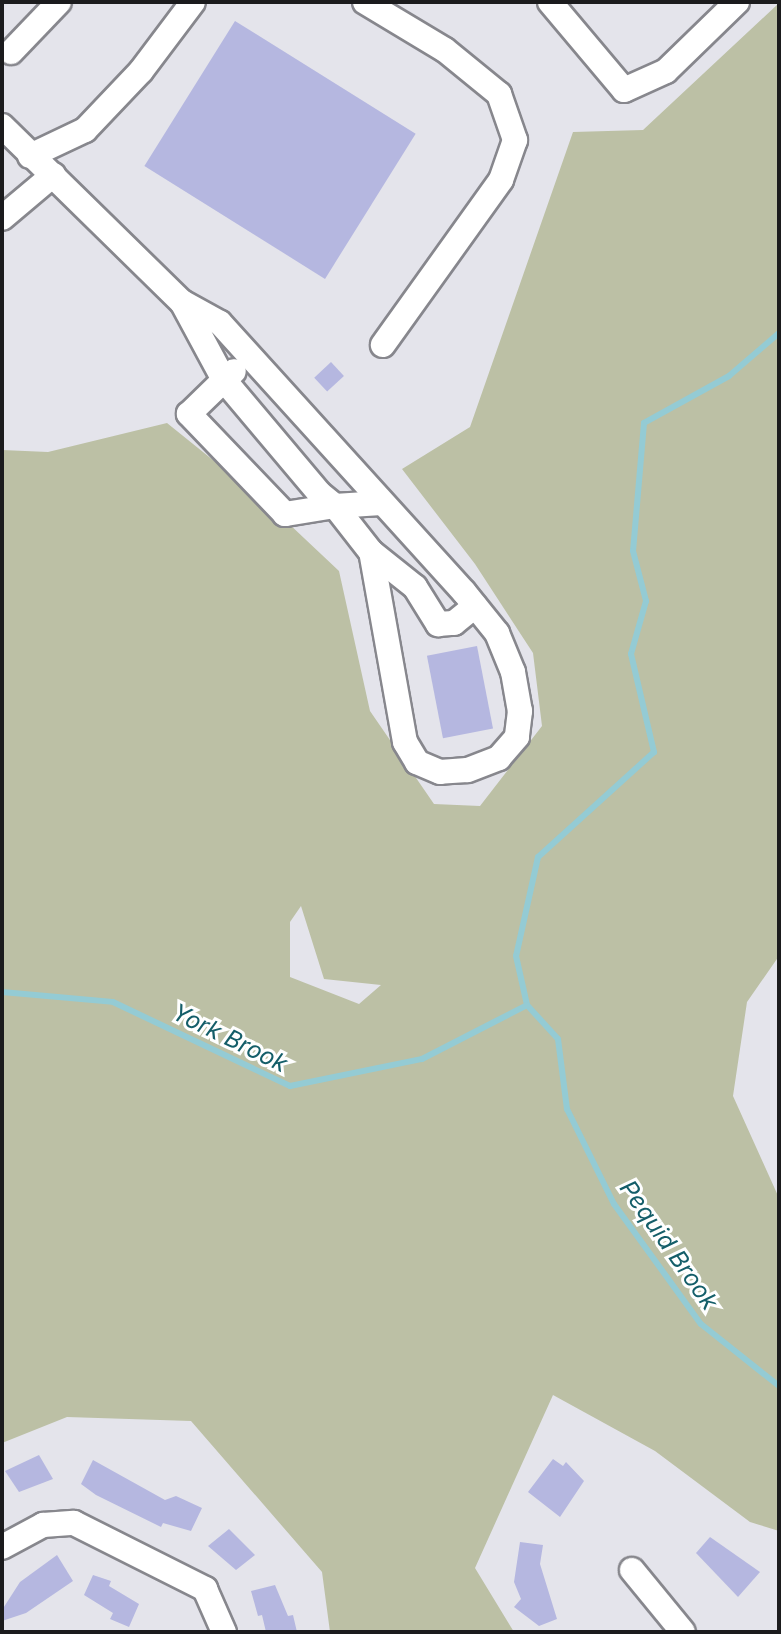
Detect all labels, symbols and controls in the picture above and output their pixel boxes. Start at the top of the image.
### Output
water label: York Brook [168,998,292,1078]
water label: Pequid Brook [614,1175,724,1315]

